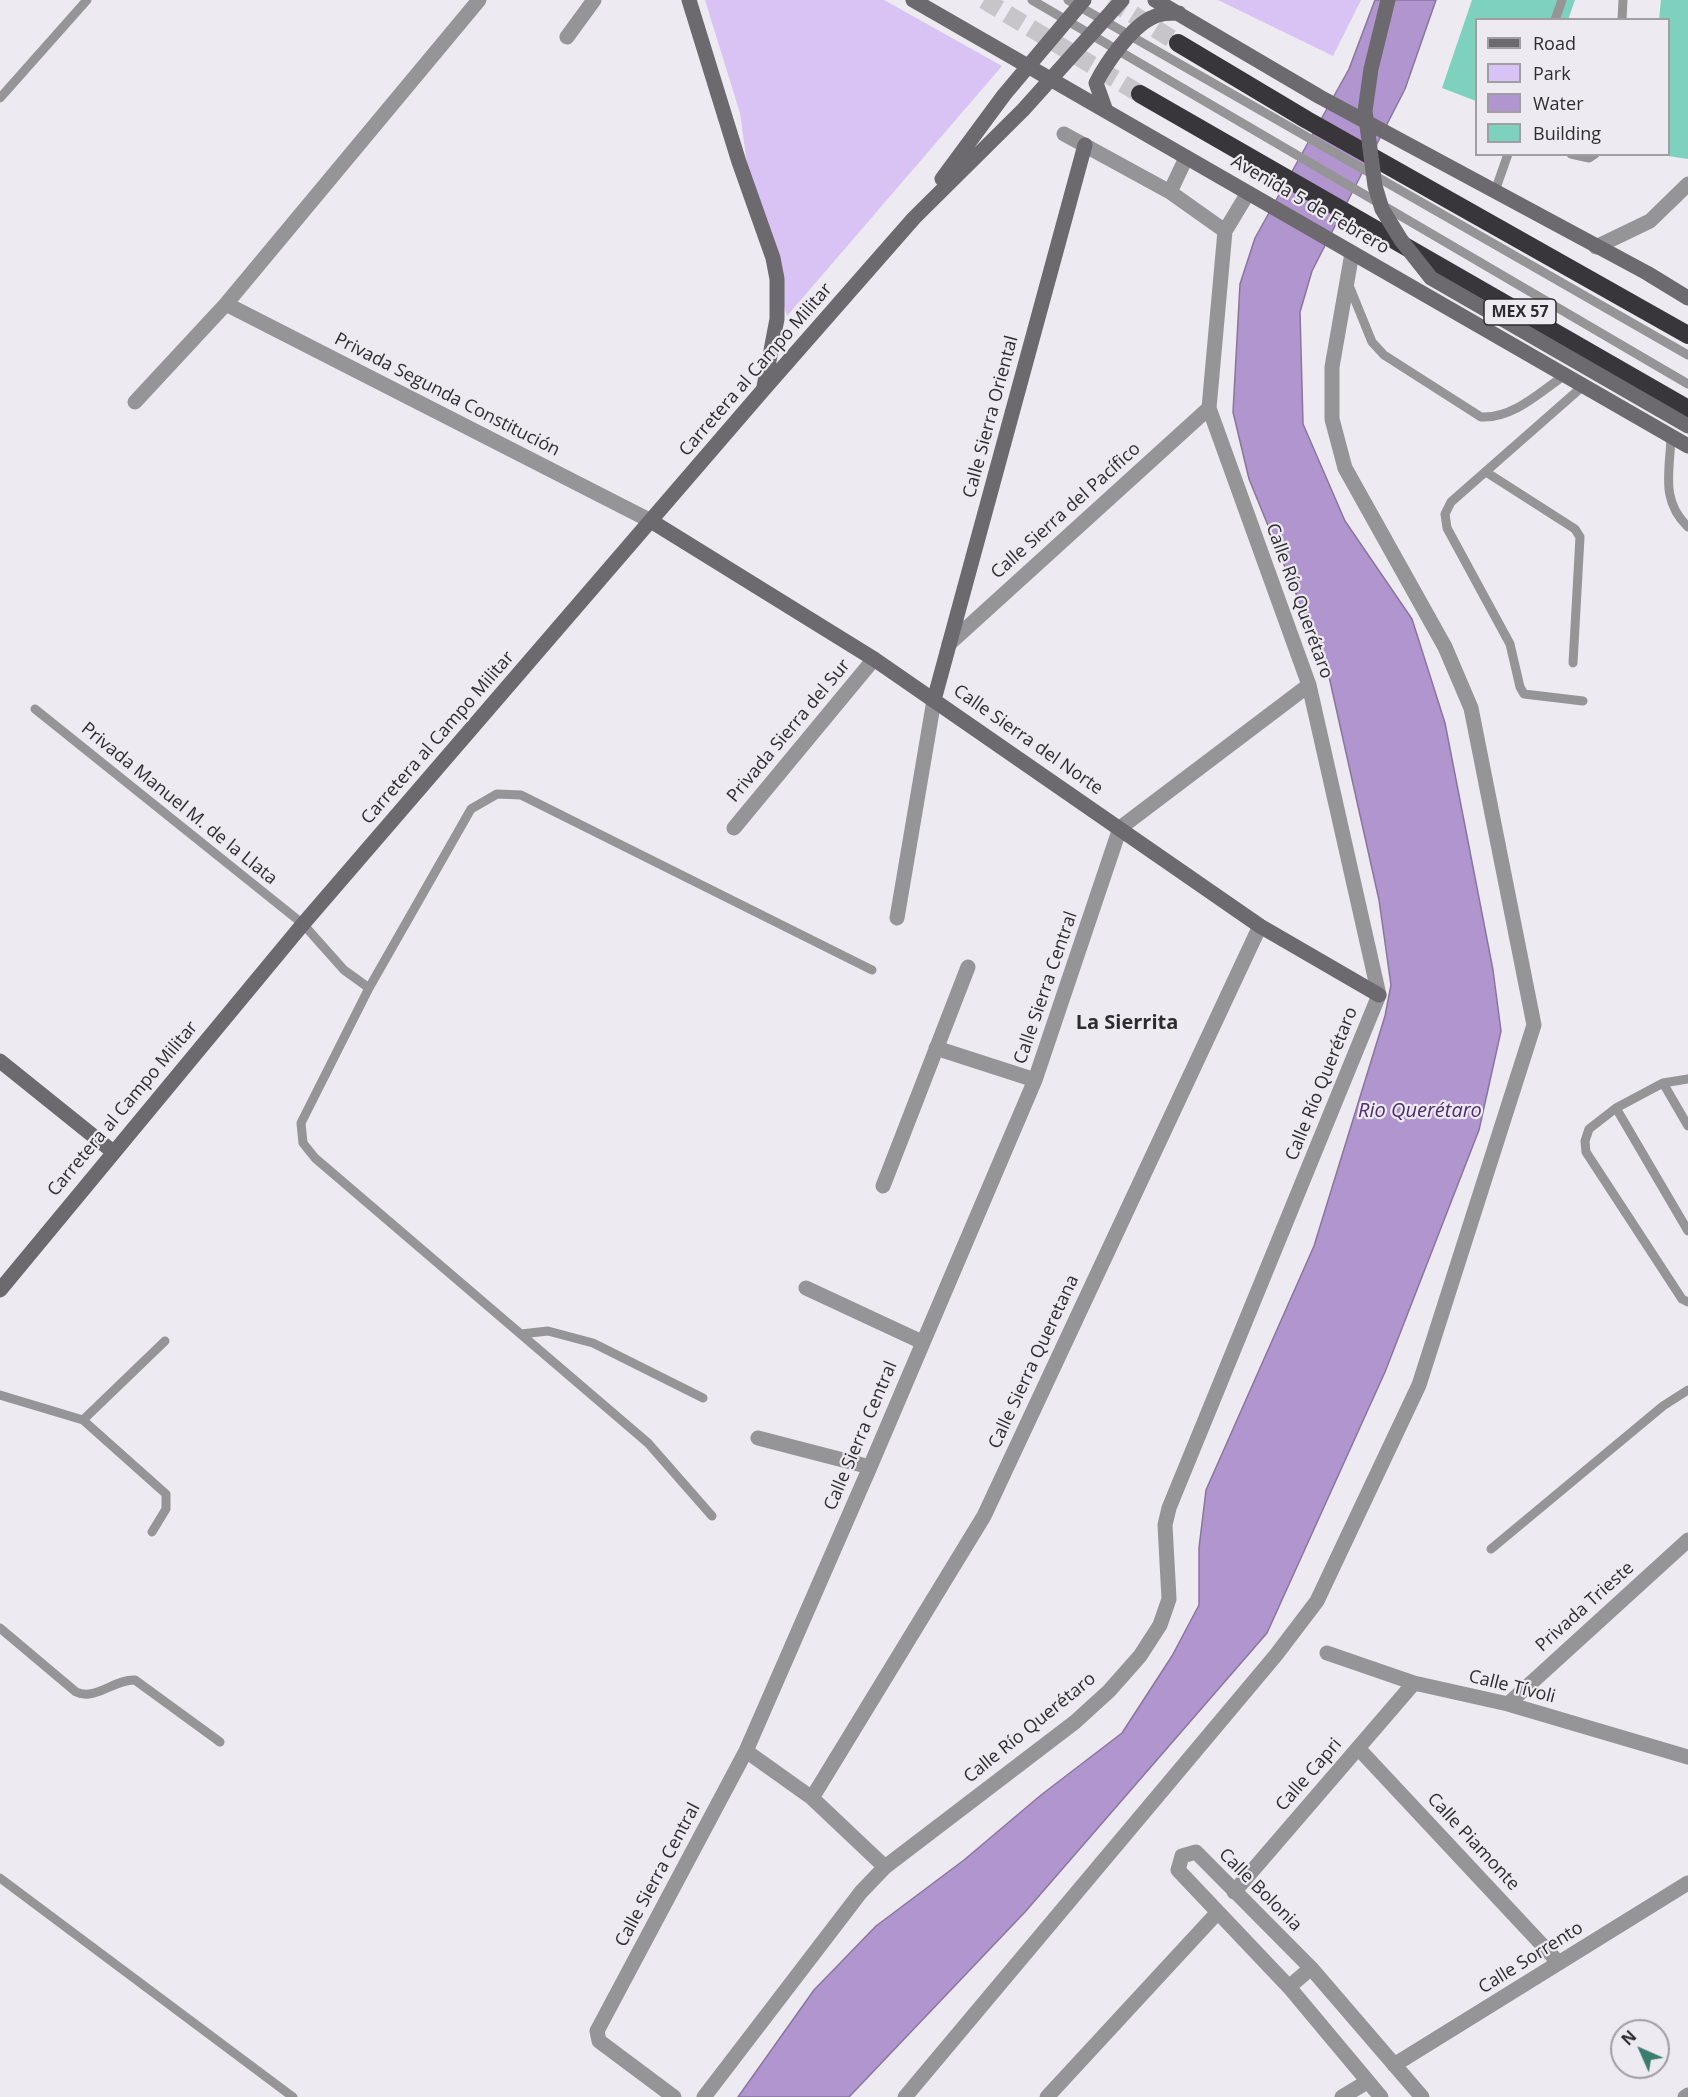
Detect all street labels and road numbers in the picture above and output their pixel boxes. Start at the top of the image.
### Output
street label: Avenida 5 de Febrero [1227,151,1393,259]
street label: Carretera al Campo Militar [675,279,837,461]
road number: MEX 57 [1484,299,1556,325]
street label: Privada Segunda Constitución [331,329,563,461]
street label: Calle Sierra Oriental [959,333,1023,501]
street label: Calle Sierra del Pacífico [987,438,1145,584]
street label: Calle Río Querétaro [1261,520,1337,682]
street label: Carretera al Campo Militar [357,647,519,829]
street label: Privada Sierra del Sur [723,655,855,807]
street label: Calle Sierra del Norte [949,680,1107,800]
street label: Privada Manuel M. de la Llata [77,718,281,890]
street label: Calle Sierra Central [1010,909,1082,1067]
street label: Calle Río Querétaro [1281,1004,1363,1164]
street label: Carretera al Campo Militar [43,1017,203,1201]
street label: Calle Sierra Queretana [984,1272,1084,1452]
street label: Calle Sierra Central [820,1358,902,1514]
street label: Privada Trieste [1532,1557,1638,1657]
street label: Calle Tívoli [1466,1666,1558,1708]
street label: Calle Río Querétaro [960,1668,1100,1788]
street label: Calle Capri [1272,1734,1346,1816]
street label: Calle Piamonte [1422,1789,1524,1895]
street label: Calle Sierra Central [611,1799,705,1951]
street label: Calle Bolonia [1214,1844,1306,1936]
street label: Calle Sorrento [1475,1917,1587,1999]

